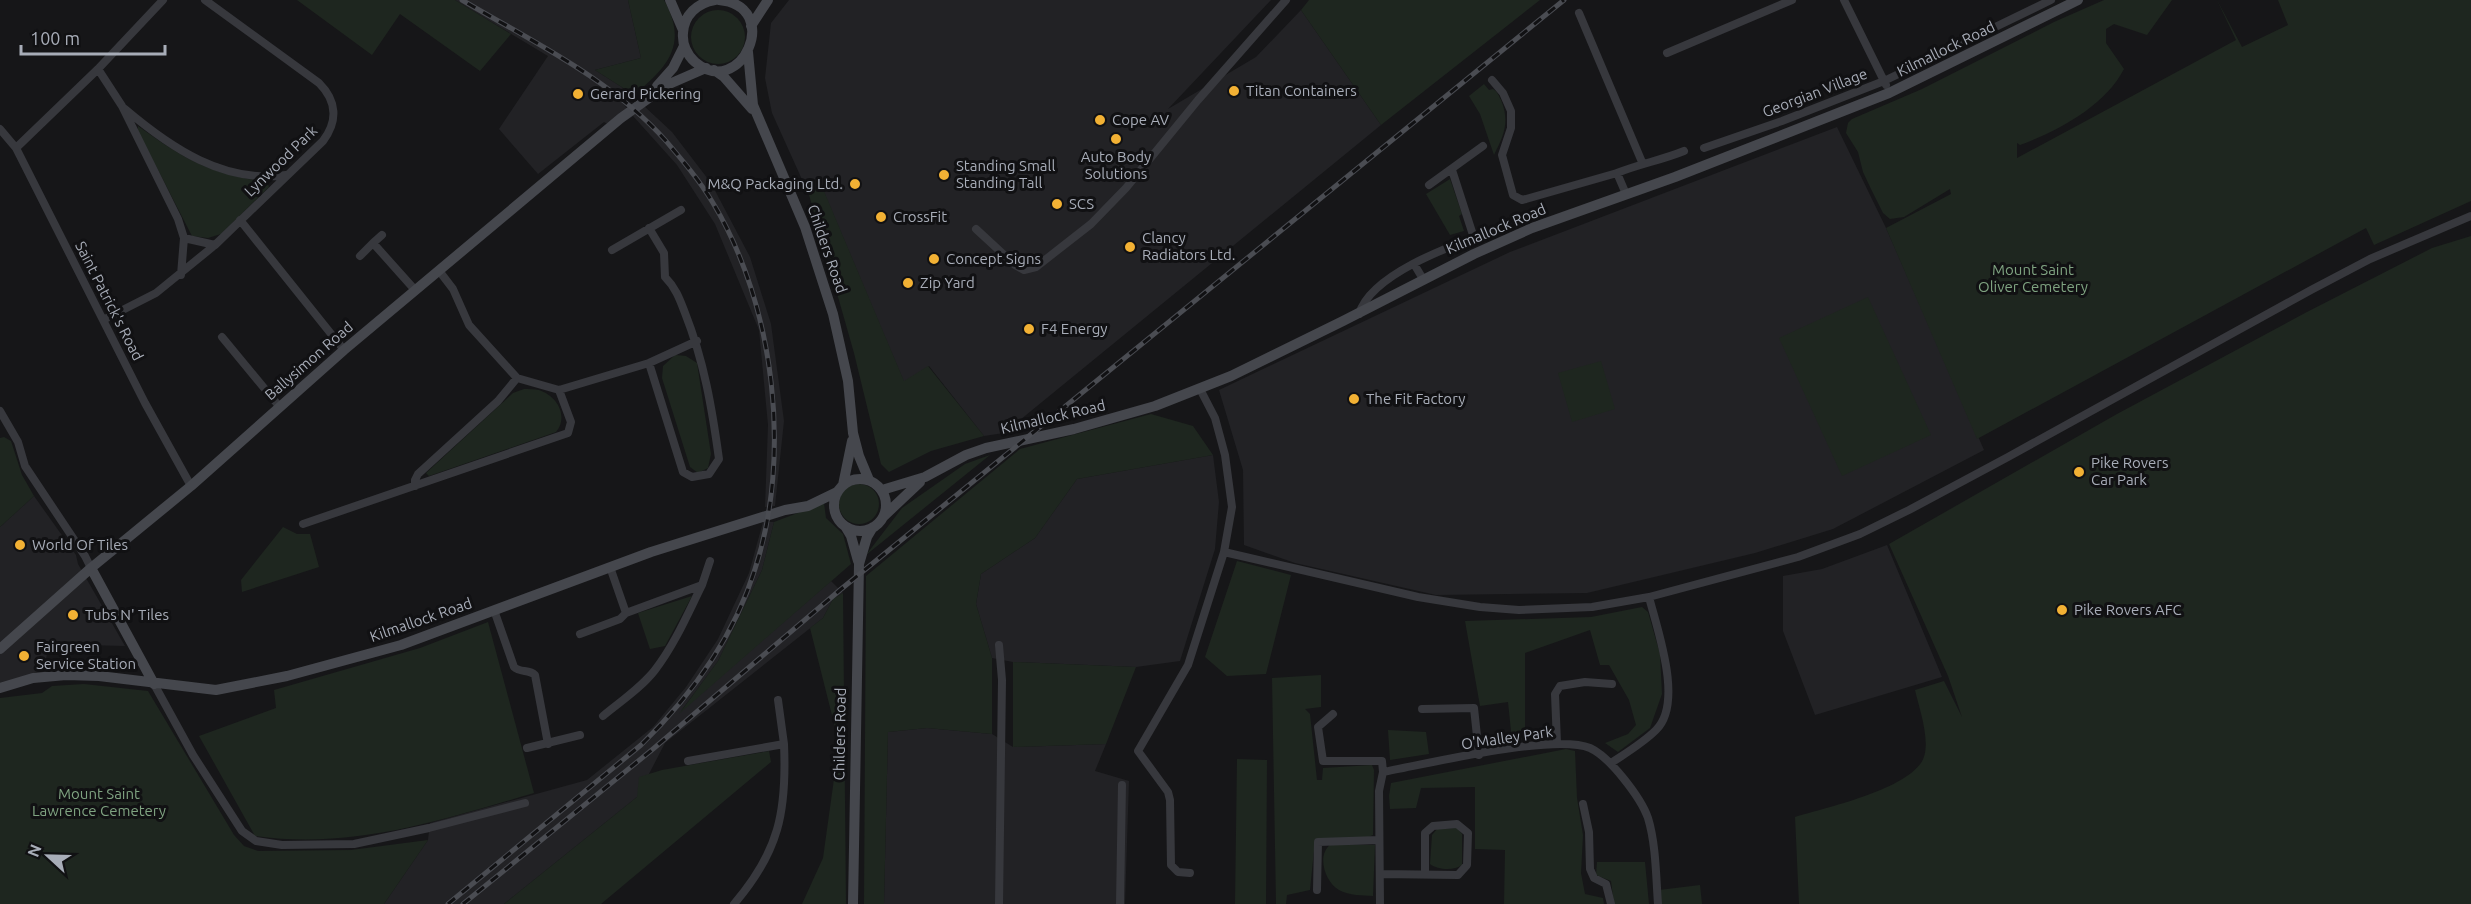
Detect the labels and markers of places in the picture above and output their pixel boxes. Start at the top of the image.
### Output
place label: Titan Containers [1246,82,1357,99]
marker: Titan Containers [1227,84,1241,98]
place label: Gerard Pickering [590,85,701,102]
marker: Gerard Pickering [571,87,585,101]
place label: Cope AV [1112,111,1169,128]
marker: Cope AV [1093,113,1107,127]
marker: Auto Body Solutions [1109,132,1123,146]
place label: Auto Body Solutions [1081,148,1151,182]
place label: Standing Small Standing Tall [956,157,1055,191]
marker: Standing Small Standing Tall [937,168,951,182]
place label: M&Q Packaging Ltd. [707,175,843,192]
marker: M&Q Packaging Ltd. [848,177,862,191]
place label: SCS [1069,195,1094,212]
marker: SCS [1050,197,1064,211]
place label: CrossFit [893,208,947,225]
marker: CrossFit [874,210,888,224]
place label: Clancy Radiators Ltd. [1142,229,1235,263]
marker: Clancy Radiators Ltd. [1123,240,1137,254]
place label: Concept Signs [946,250,1041,267]
marker: Concept Signs [927,252,941,266]
place label: Zip Yard [920,274,975,291]
marker: Zip Yard [901,276,915,290]
place label: F4 Energy [1041,320,1108,337]
marker: F4 Energy [1022,322,1036,336]
place label: The Fit Factory [1366,390,1465,407]
marker: The Fit Factory [1347,392,1361,406]
place label: Pike Rovers Car Park [2091,454,2168,488]
marker: Pike Rovers Car Park [2072,465,2086,479]
place label: World Of Tiles [32,536,128,553]
marker: World Of Tiles [13,538,27,552]
place label: Pike Rovers AFC [2074,601,2182,618]
marker: Pike Rovers AFC [2055,603,2069,617]
place label: Tubs N' Tiles [85,606,169,623]
marker: Tubs N' Tiles [66,608,80,622]
place label: Fairgreen Service Station [36,638,136,672]
marker: Fairgreen Service Station [17,649,31,663]

